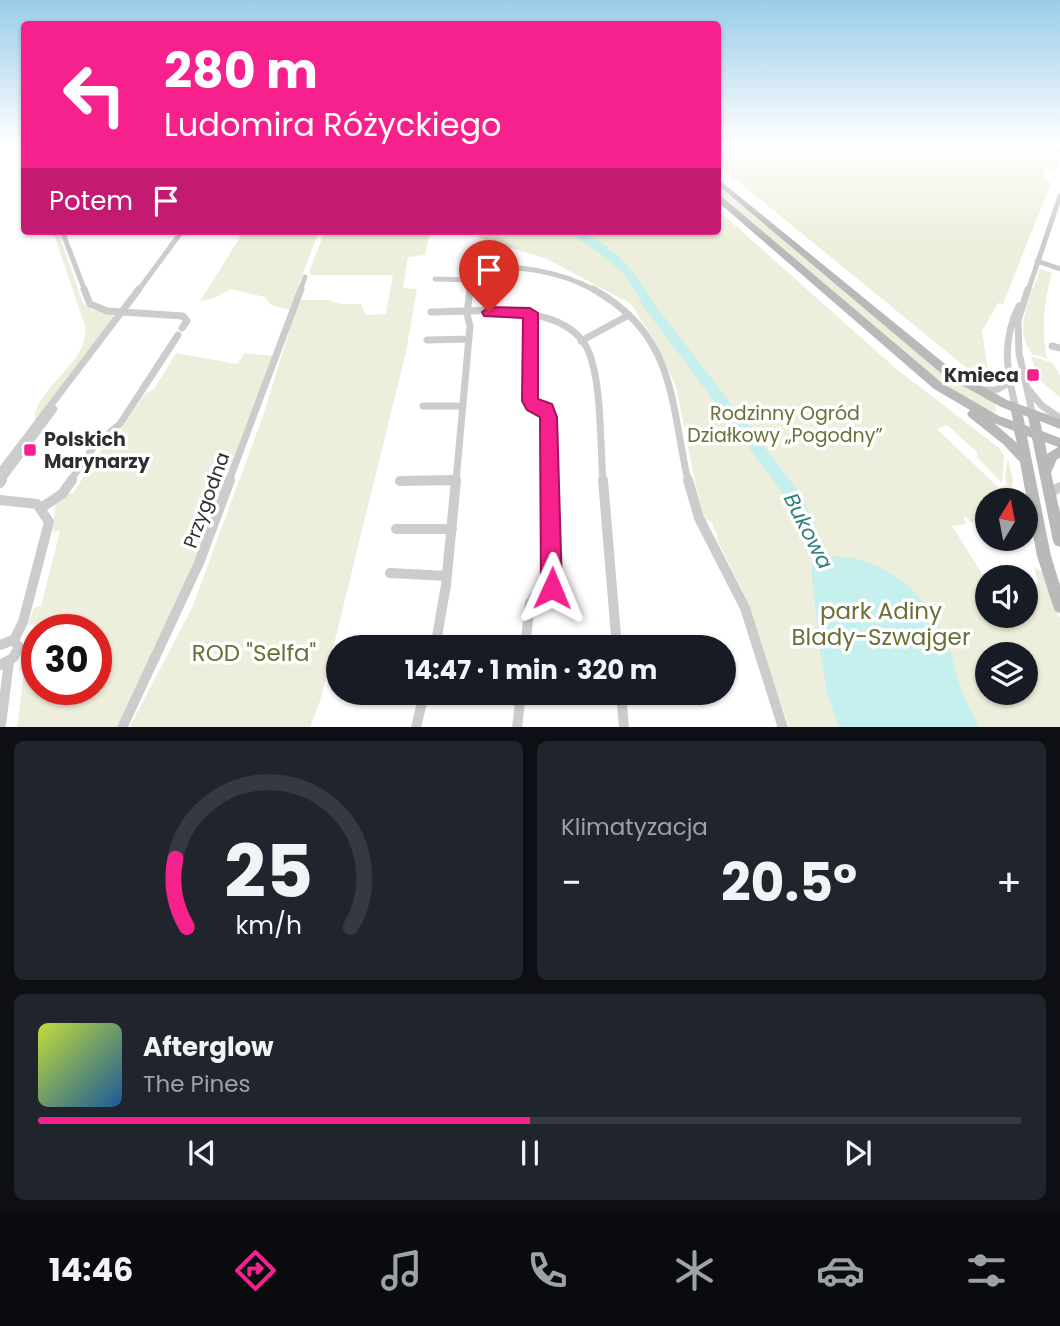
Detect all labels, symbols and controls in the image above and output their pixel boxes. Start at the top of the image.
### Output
text: 280 m [164,37,318,105]
icon: left [49,49,140,140]
text: Ludomira Różyckiego [164,102,502,147]
icon: arrive [147,182,185,220]
text: Potem [49,183,133,219]
pin [459,240,519,312]
icon: arrive [470,251,508,289]
place label: Kmieca [944,362,1019,389]
marker: Kmieca [1025,367,1041,383]
park label: Rodzinny Ogród Działkowy „Pogodny” [687,400,883,449]
place label: Polskich Marynarzy [44,426,151,475]
marker: Polskich Marynarzy [22,442,38,458]
street label: Przygodna [177,448,236,552]
water label: Bukowa [777,488,840,574]
north arrow [975,488,1038,551]
map controls [975,488,1038,705]
position arrow [515,551,589,625]
button: sound [975,565,1038,628]
park label: park Adiny Blady-Szwajger [792,595,970,653]
speed limit sign: 30 [21,614,112,705]
park label: ROD "Selfa" [192,637,316,669]
button: layers [975,642,1038,705]
text: 14:47 · 1 min · 320 m [405,652,657,688]
text: Klimatyzacja [561,811,708,843]
text: 25 [224,821,313,922]
text: 20.5° [721,846,857,919]
text: − [561,856,582,909]
text: + [996,856,1022,909]
text: km/h [235,907,302,942]
text: Afterglow [143,1029,274,1065]
text: The Pines [143,1068,251,1100]
icon: previous [183,1134,221,1172]
icon: pause [511,1134,549,1172]
icon: next [839,1134,877,1172]
icon: directions [231,1246,280,1295]
icon: music [377,1246,426,1295]
icon: phone [523,1246,572,1295]
icon: climate [670,1246,719,1295]
icon: car [816,1246,865,1295]
icon: filters [962,1246,1011,1295]
text: 14:46 [49,1247,133,1292]

